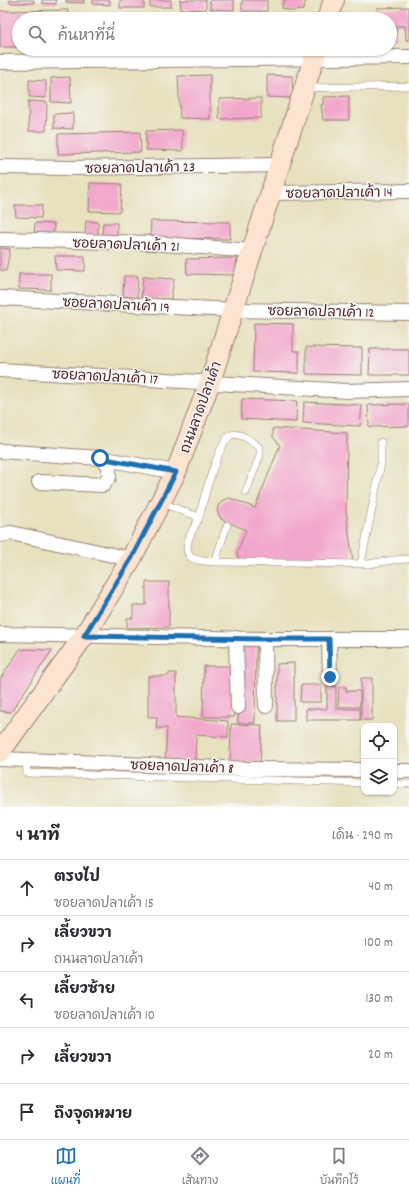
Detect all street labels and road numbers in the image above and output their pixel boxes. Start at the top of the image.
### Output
street label: ซอยลาดปลาเค้า 23 [85,158,195,180]
street label: ซอยลาดปลาเค้า 14 [285,183,393,205]
street label: ซอยลาดปลาเค้า 21 [72,234,180,258]
street label: ซอยลาดปลาเค้า 19 [62,293,170,319]
street label: ซอยลาดปลาเค้า 12 [267,302,375,324]
street label: ถนนลาดปลาเค้า [176,359,228,456]
street label: ซอยลาดปลาเค้า 17 [51,365,158,391]
street label: ซอยลาดปลาเค้า 8 [130,756,234,780]

